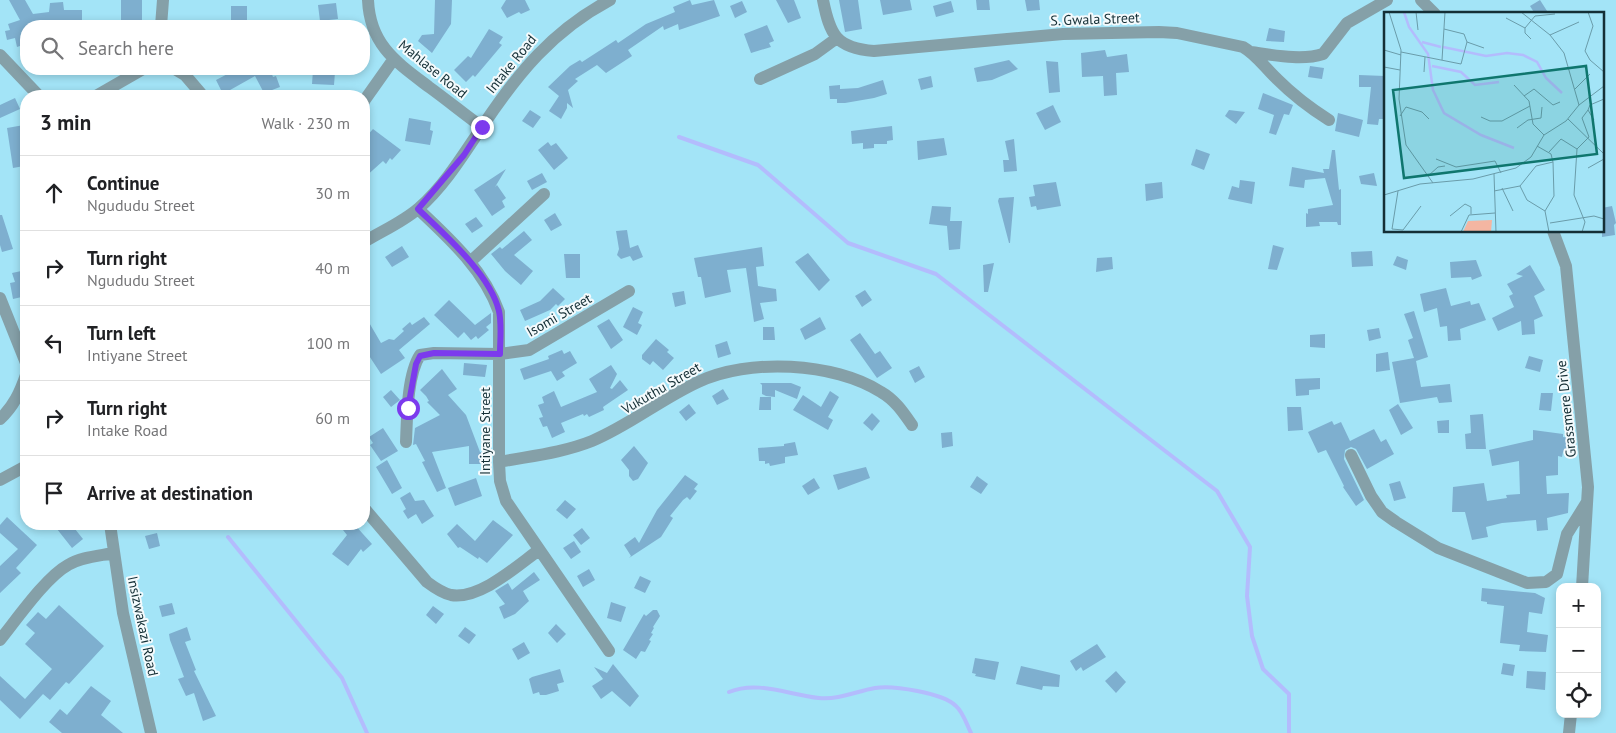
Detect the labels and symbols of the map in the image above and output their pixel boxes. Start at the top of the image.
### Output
street label: S. Gwala Street [1050,8,1140,30]
inset map [1384,12,1604,232]
street label: Intake Road [482,31,540,97]
street label: Mahlase Road [395,36,471,102]
route end [471,116,494,139]
street label: Isomi Street [523,289,595,341]
street label: Vukuthu Street [617,358,704,418]
street label: Grassmere Drive [1552,360,1580,458]
street label: Intiyane Street [476,387,494,475]
route start [397,397,420,420]
street label: Insizwakazi Road [124,574,162,678]

